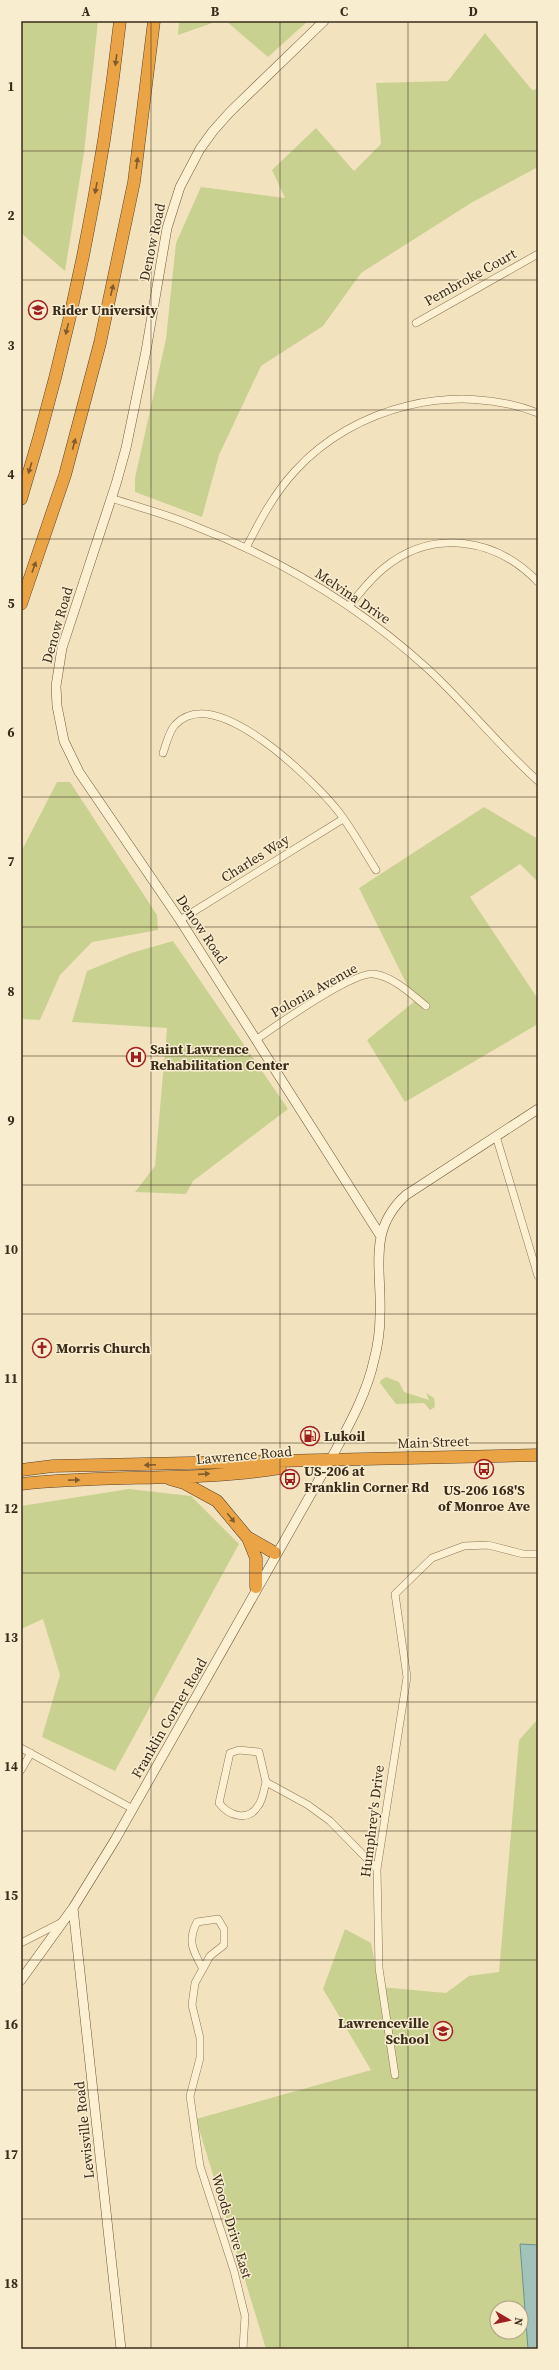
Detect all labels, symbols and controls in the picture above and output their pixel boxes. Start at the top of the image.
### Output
text: A [82,3,91,20]
text: B [211,3,220,20]
text: C [340,3,348,20]
text: D [468,3,478,20]
one-way arrow [113,54,119,66]
text: 1 [7,78,15,95]
one-way arrow [134,157,140,169]
one-way arrow [93,182,99,194]
street label: Denow Road [134,201,170,283]
text: 2 [7,207,15,224]
street label: Pembroke Court [420,243,520,311]
one-way arrow [109,284,115,296]
school or university icon: Rider University [27,299,49,321]
place label: Rider University [52,300,158,320]
one-way arrow [64,323,70,336]
text: 3 [7,337,15,354]
one-way arrow [71,437,77,450]
one-way arrow [27,463,33,475]
text: 4 [7,466,15,483]
one-way arrow [31,561,37,573]
street label: Melvina Drive [311,563,395,629]
street label: Denow Road [37,584,78,666]
text: 5 [7,595,15,612]
text: 6 [7,724,15,741]
street label: Charles Way [217,829,294,887]
text: 7 [7,853,15,870]
street label: Denow Road [172,891,232,967]
street label: Polonia Avenue [267,958,361,1022]
text: 8 [7,983,15,1000]
place label: Saint Lawrence Rehabilitation Center [150,1039,289,1075]
hospital icon: Saint Lawrence Rehabilitation Center [125,1046,147,1068]
text: 9 [7,1112,15,1129]
text: 10 [4,1241,18,1258]
church icon: Morris Church [31,1337,53,1359]
place label: Morris Church [56,1338,151,1358]
text: 11 [4,1370,18,1387]
fuel station icon: Lukoil [299,1425,321,1447]
place label: Lukoil [324,1426,366,1446]
street label: Main Street [397,1431,470,1453]
street label: Lawrence Road [195,1441,293,1469]
bus stop icon: US-206 168'S of Monroe Ave [473,1458,495,1480]
place label: US-206 at Franklin Corner Rd [304,1461,430,1497]
one-way arrow [143,1462,156,1468]
bus stop icon: US-206 at Franklin Corner Rd [279,1468,301,1490]
one-way arrow [198,1471,210,1478]
one-way arrow [68,1477,81,1483]
place label: US-206 168'S of Monroe Ave [438,1480,530,1516]
text: 12 [4,1500,18,1517]
one-way arrow [227,1512,236,1523]
text: 13 [4,1629,18,1646]
street label: Franklin Corner Road [126,1654,212,1782]
text: 14 [4,1758,18,1775]
street label: Humphrey's Drive [355,1764,389,1878]
text: 15 [4,1887,18,1904]
place label: Lawrenceville School [338,2013,429,2049]
text: 16 [4,2016,18,2033]
school or university icon: Lawrenceville School [432,2020,454,2042]
street label: Lewisville Road [69,2080,99,2180]
text: 17 [4,2146,18,2163]
street label: Woods Drive East [207,2171,258,2281]
text: 18 [4,2275,18,2292]
north arrow [489,2300,529,2340]
text: N [510,2316,526,2327]

